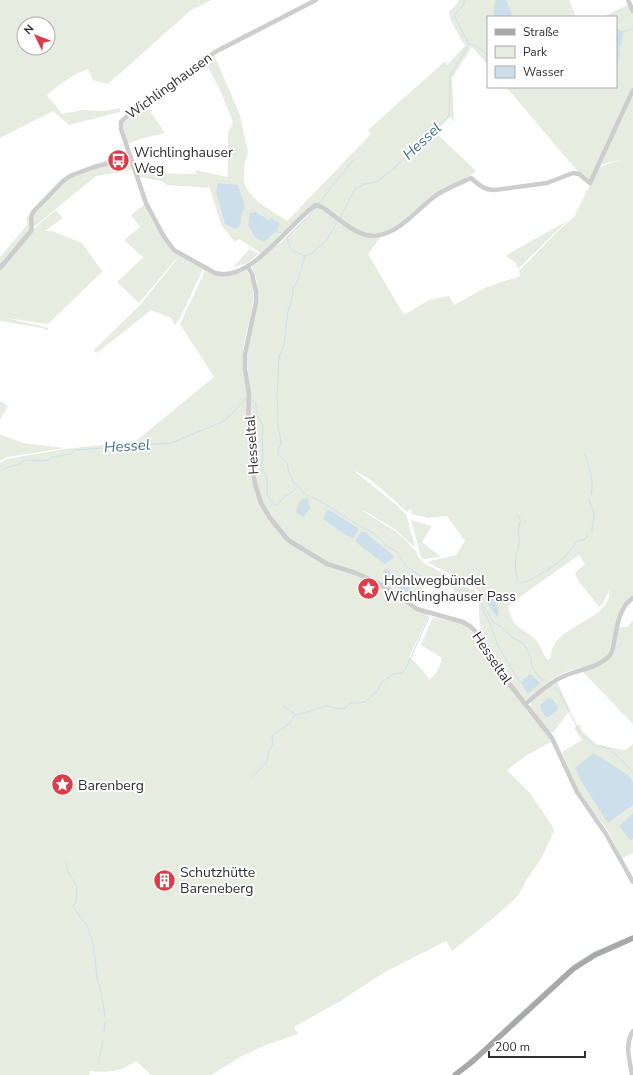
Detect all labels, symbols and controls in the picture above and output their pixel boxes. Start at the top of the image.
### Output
north arrow [16,16,56,56]
legend [487,16,617,88]
text: N [21,21,37,38]
text: Straße [523,24,559,40]
text: Park [523,44,548,60]
street label: Wichlinghausen [122,48,216,124]
text: Wasser [523,64,565,80]
water label: Hessel [398,118,446,164]
place label: Wichlinghauser Weg [134,143,233,178]
bus stop icon: Wichlinghauser Weg [105,147,131,173]
street label: Hesseltal [240,414,264,475]
water label: Hessel [103,434,151,458]
place label: Hohlwegbündel Wichlinghauser Pass [384,571,516,606]
place icon: Hohlwegbündel Wichlinghauser Pass [355,575,381,601]
street label: Hesseltal [467,628,517,689]
place icon: Barenberg [50,772,76,798]
place label: Barenberg [78,776,144,795]
place label: Schutzhütte Bareneberg [180,863,255,898]
building icon: Schutzhütte Bareneberg [152,867,178,893]
scale bar [489,1033,585,1059]
text: 200 m [495,1039,530,1055]

